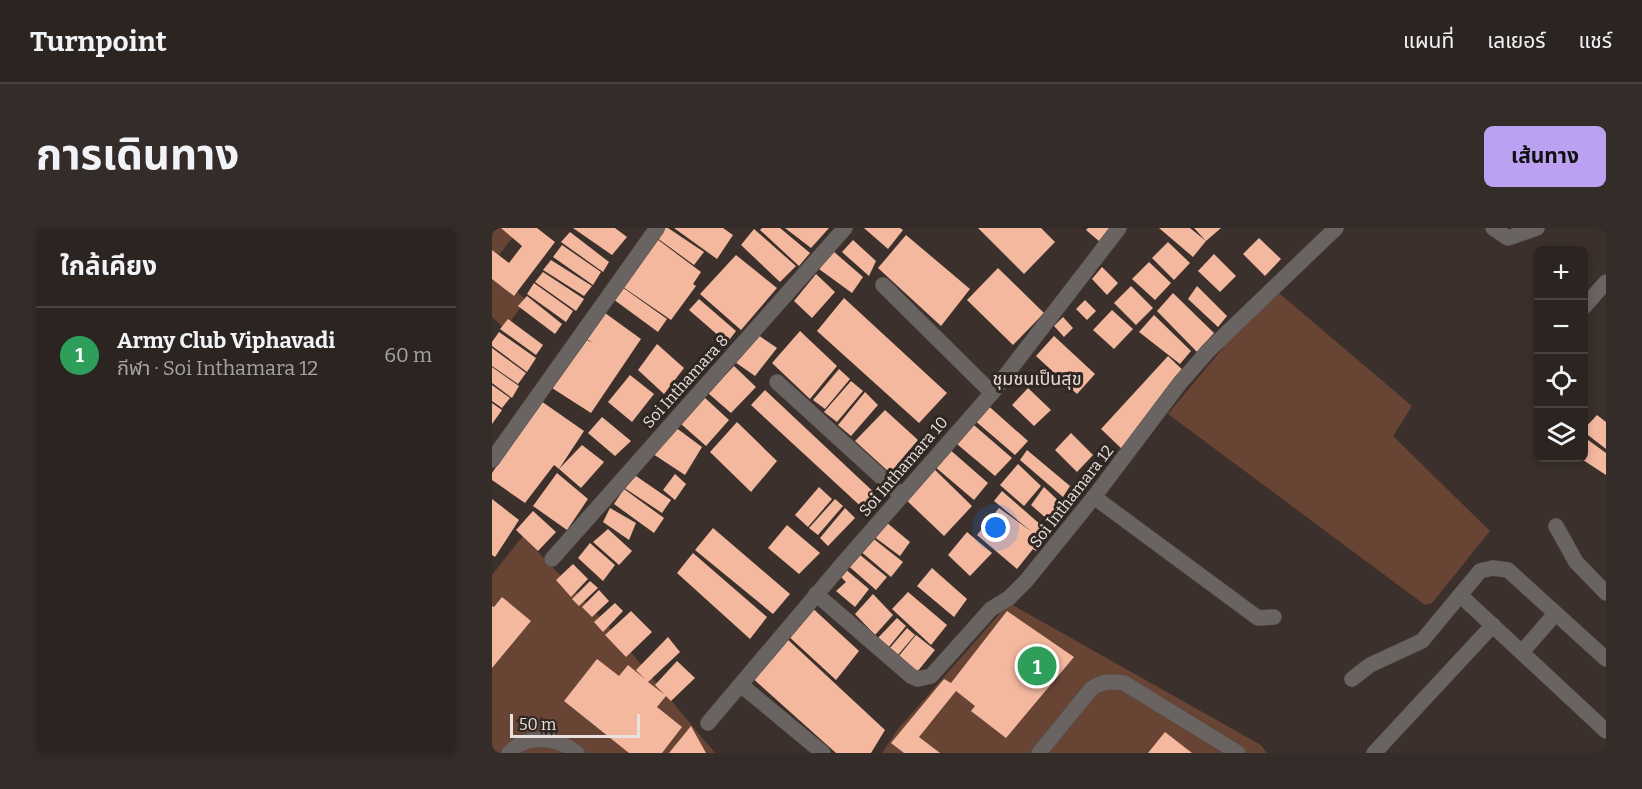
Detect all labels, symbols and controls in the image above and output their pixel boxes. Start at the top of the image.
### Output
text: Turnpoint [30,25,167,58]
text: แผนที่ [1403,28,1454,54]
text: เลเยอร์ [1487,28,1546,54]
text: แชร์ [1579,28,1612,54]
button: เส้นทาง [1484,126,1606,187]
text: การเดินทาง [36,130,239,180]
map controls [1534,246,1588,462]
button: + [1534,246,1588,300]
text: ใกล้เคียง [60,251,157,282]
button: − [1534,300,1588,354]
text: Army Club Viphavadi [117,327,335,354]
street label: Soi Inthamara 8 [639,331,732,432]
text: 1 [75,343,84,367]
text: 60 m [384,343,432,367]
button: locate [1534,354,1588,408]
text: กีฬา · Soi Inthamara 12 [117,356,318,380]
district label: ชุมชนเป็นสุข [992,368,1082,390]
button: layers [1534,408,1588,462]
street label: Soi Inthamara 10 [855,413,952,520]
street label: Soi Inthamara 12 [1026,441,1117,551]
your location [981,513,1010,542]
pin: 1 [1018,644,1056,688]
scale bar [510,711,640,738]
text: 50 m [519,715,556,734]

